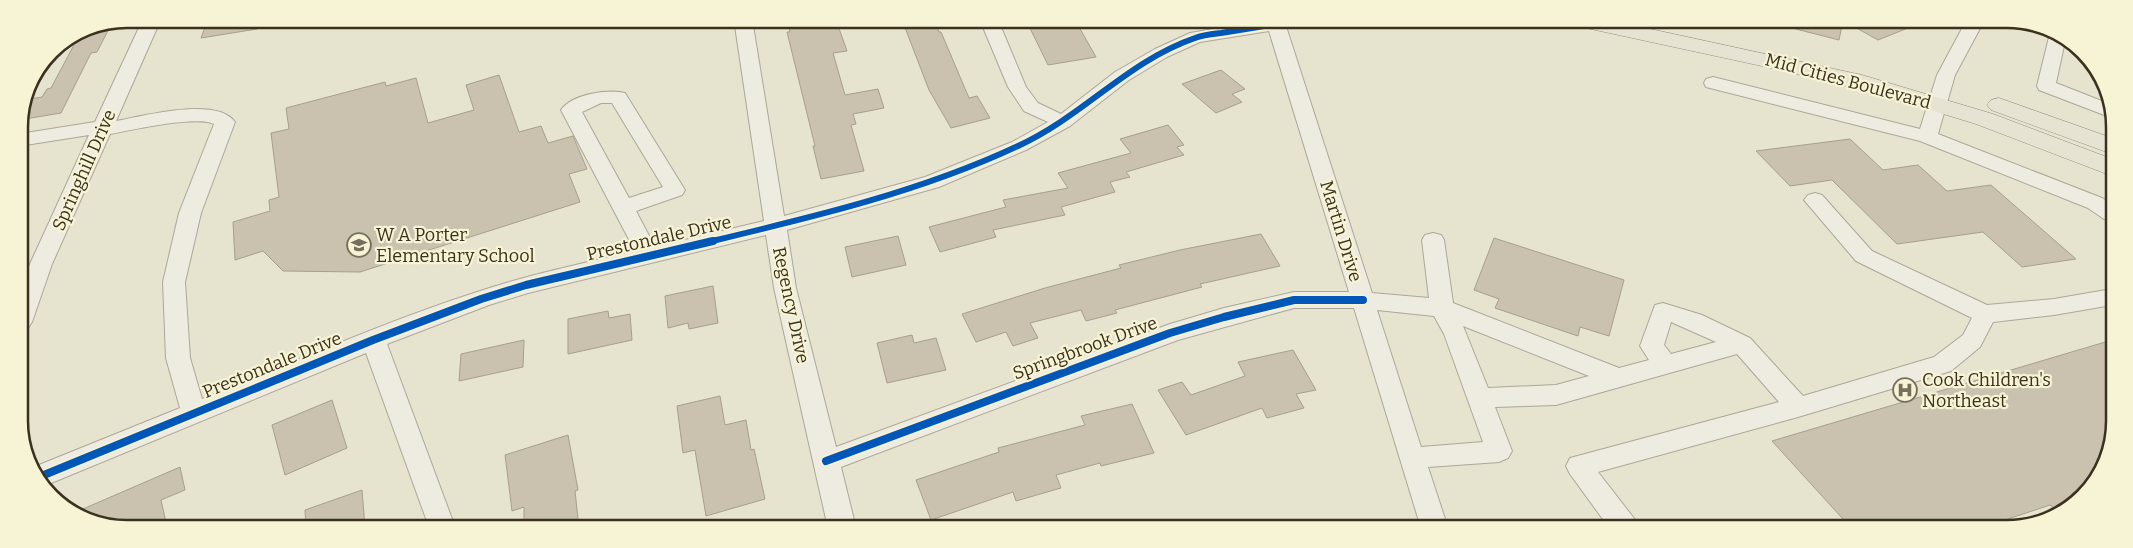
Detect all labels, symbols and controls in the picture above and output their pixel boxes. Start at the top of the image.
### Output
street label: Mid Cities Boulevard [1763,48,1934,114]
street label: Springhill Drive [47,106,121,234]
street label: Martin Drive [1315,178,1367,284]
street label: Prestondale Drive [585,211,733,265]
place label: W A Porter Elementary School [376,224,535,267]
school or university icon: W A Porter Elementary School [346,232,372,258]
street label: Regency Drive [768,245,814,365]
street label: Springbrook Drive [1010,312,1160,384]
street label: Prestondale Drive [199,327,345,403]
place label: Cook Children's Northeast [1922,369,2051,412]
hospital icon: Cook Children's Northeast [1892,377,1918,403]

